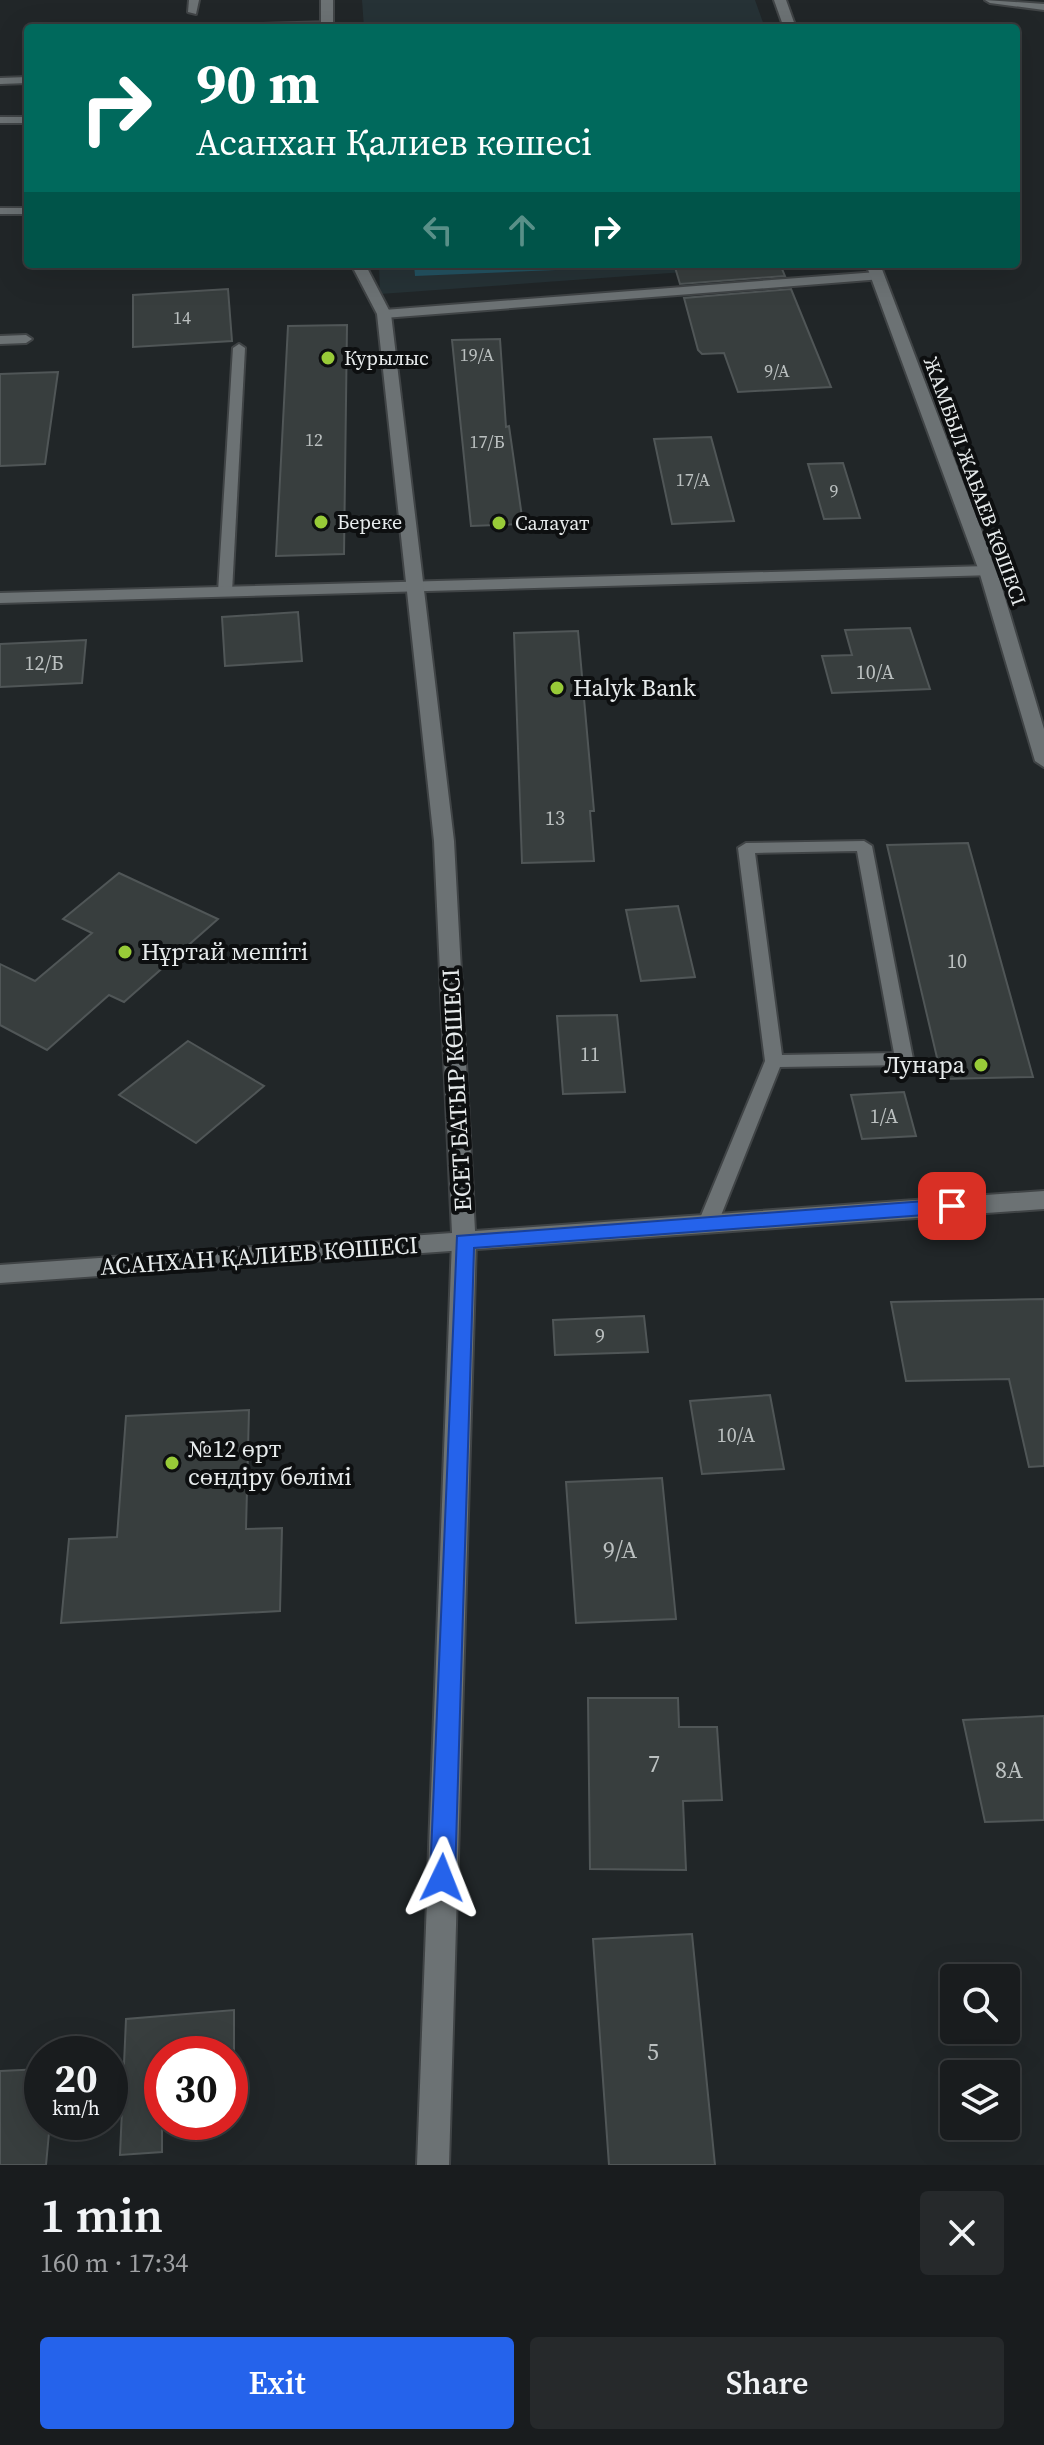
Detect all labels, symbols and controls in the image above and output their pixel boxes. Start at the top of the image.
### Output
text: 90 m [196,45,319,122]
icon: right [64,56,168,160]
text: Асанхан Қалиев көшесі [196,118,592,167]
icon: left [416,208,460,252]
icon: ahead [500,208,544,252]
icon: right [584,208,628,252]
house number: 14 [173,305,191,330]
house number: 19/А [460,342,494,367]
place label: Курылыс [344,344,429,372]
marker: Курылыс [319,349,337,367]
street label: ЖАМБЫЛ ЖАБАЕВ КӨШЕСІ [917,353,1033,609]
house number: 9/А [764,358,790,383]
house number: 12 [305,427,323,452]
house number: 17/Б [469,429,505,454]
house number: 17/А [676,467,710,492]
house number: 9 [830,478,839,503]
place label: Береке [337,508,402,536]
place label: Салауат [515,509,590,537]
marker: Береке [312,513,330,531]
marker: Салауат [490,514,508,532]
house number: 12/Б [25,649,63,677]
house number: 10/А [856,658,895,686]
place label: Halyk Bank [573,671,697,704]
marker: Halyk Bank [548,679,566,697]
house number: 13 [545,804,565,832]
place label: Нұртай мешіті [141,935,308,968]
marker: Нұртай мешіті [116,943,134,961]
house number: 10 [947,947,967,975]
street label: ЕСЕТ БАТЫР КӨШЕСІ [434,968,479,1212]
house number: 11 [580,1040,600,1068]
place label: Лунара [884,1048,966,1081]
marker: Лунара [972,1056,990,1074]
house number: 1/А [870,1102,899,1130]
pin [918,1172,986,1240]
icon: arrive [930,1184,974,1228]
street label: АСАНХАН ҚАЛИЕВ КӨШЕСІ [99,1228,419,1283]
house number: 9 [595,1322,605,1350]
house number: 10/А [717,1421,756,1449]
place label: №12 өрт сөндіру бөлімі [188,1432,352,1493]
marker: №12 өрт сөндіру бөлімі [163,1454,181,1472]
house number: 9/А [603,1533,637,1566]
house number: 7 [648,1747,660,1780]
house number: 8А [995,1753,1023,1786]
position arrow [400,1836,484,1920]
map controls [940,1964,1020,2140]
button: search [940,1964,1020,2044]
house number: 5 [647,2035,659,2068]
speed limit sign: 30 [144,2036,248,2140]
text: 20 [54,2051,98,2105]
button: layers [940,2060,1020,2140]
text: km/h [52,2094,100,2122]
text: 1 min [40,2182,163,2248]
button: close [920,2191,1004,2275]
text: 160 m · 17:34 [40,2245,188,2281]
button: Exit [40,2337,514,2429]
button: Share [530,2337,1004,2429]

